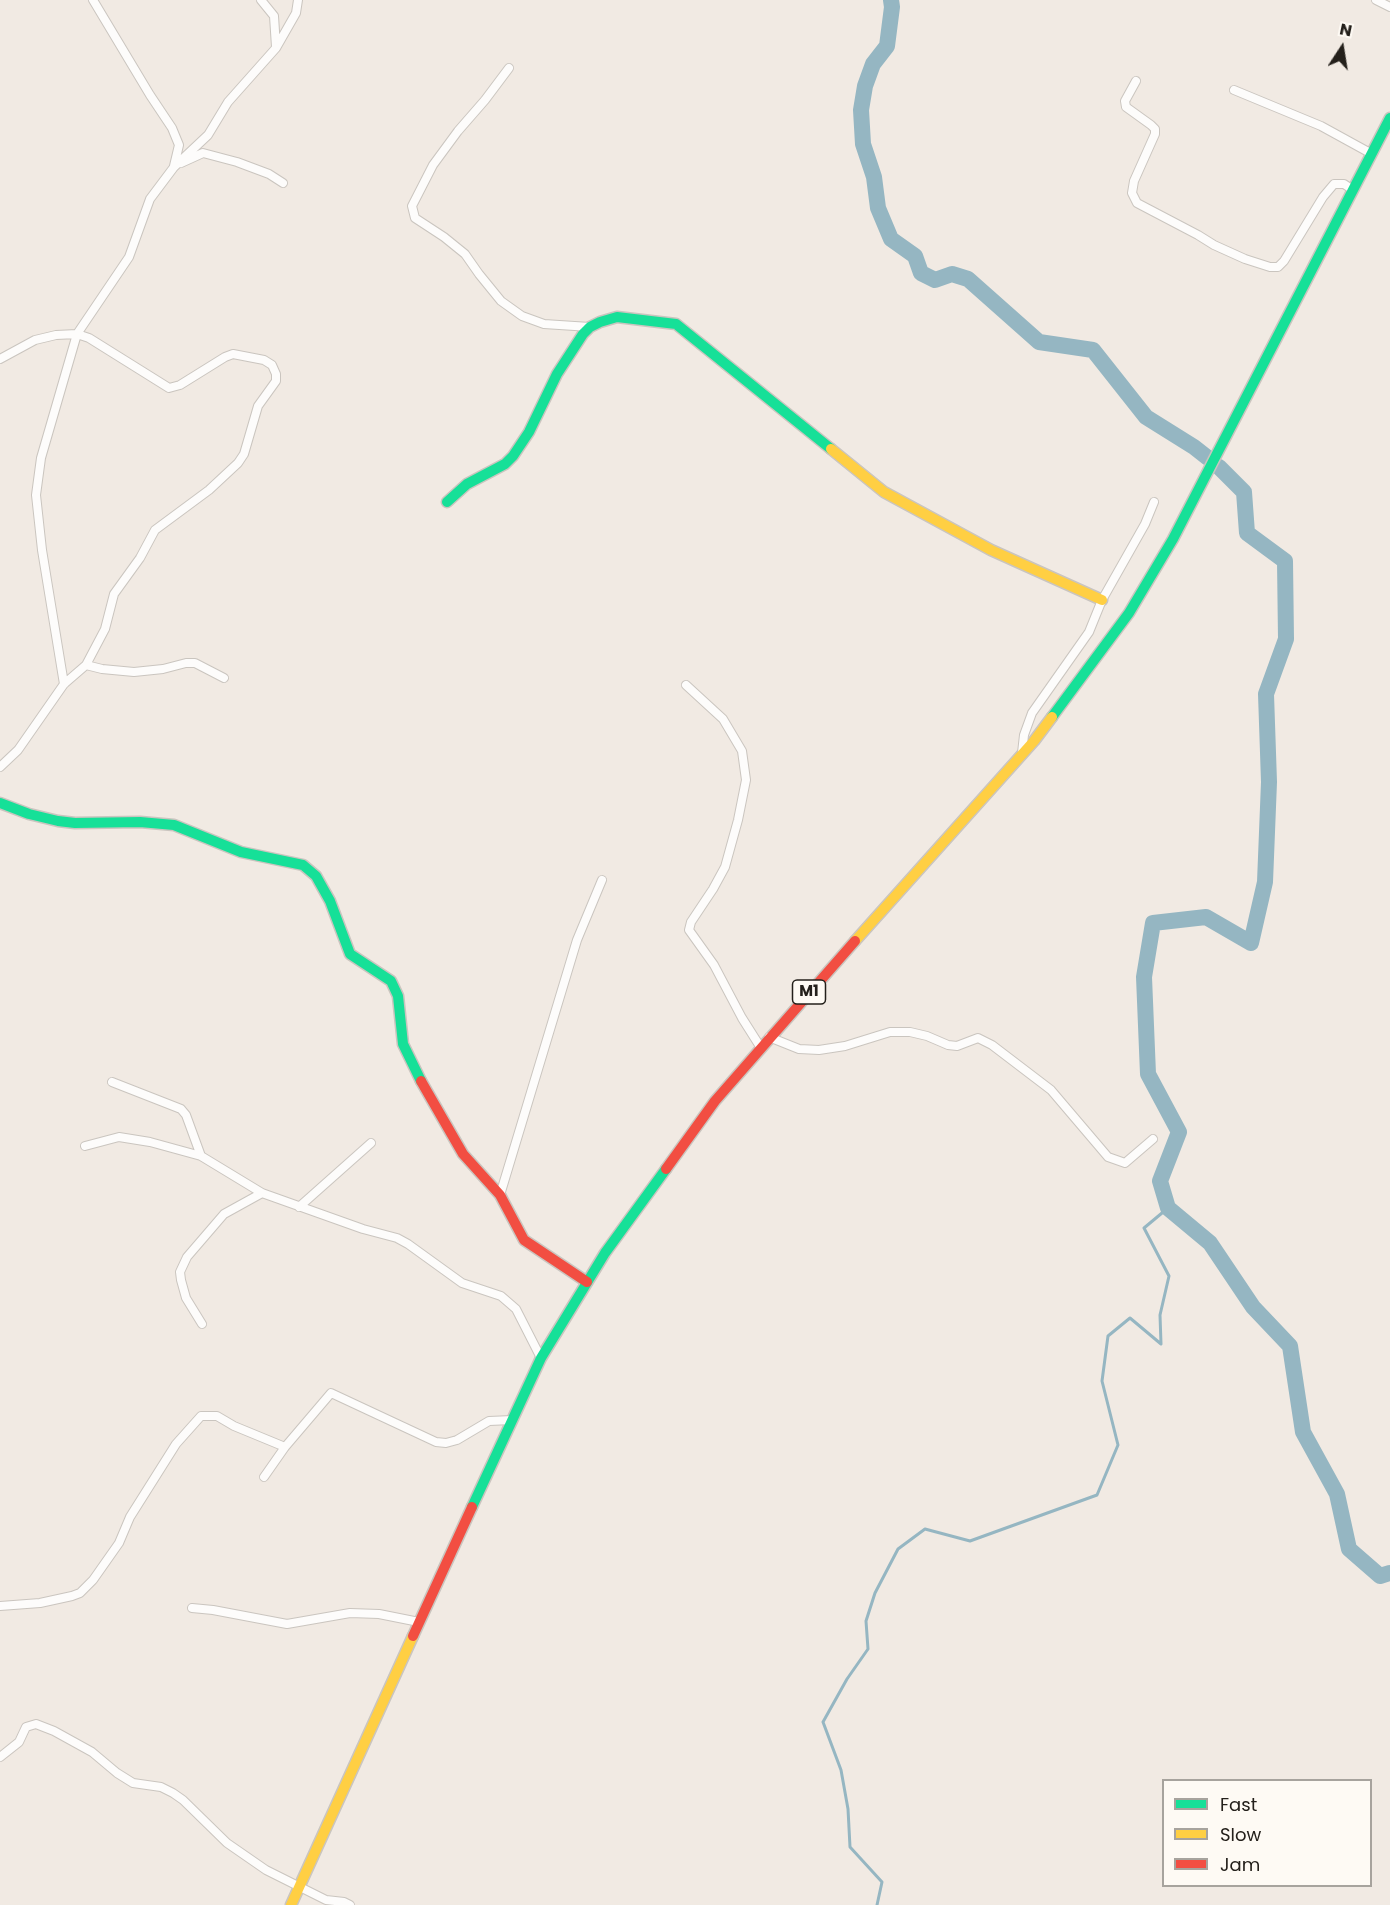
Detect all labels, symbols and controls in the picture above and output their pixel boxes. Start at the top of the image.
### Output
text: N [1338,17,1354,42]
north arrow [1312,18,1372,78]
road number: M1 [792,980,826,1004]
legend [1162,1779,1372,1887]
text: Fast [1220,1792,1257,1817]
text: Slow [1220,1822,1261,1847]
text: Jam [1220,1852,1260,1877]

